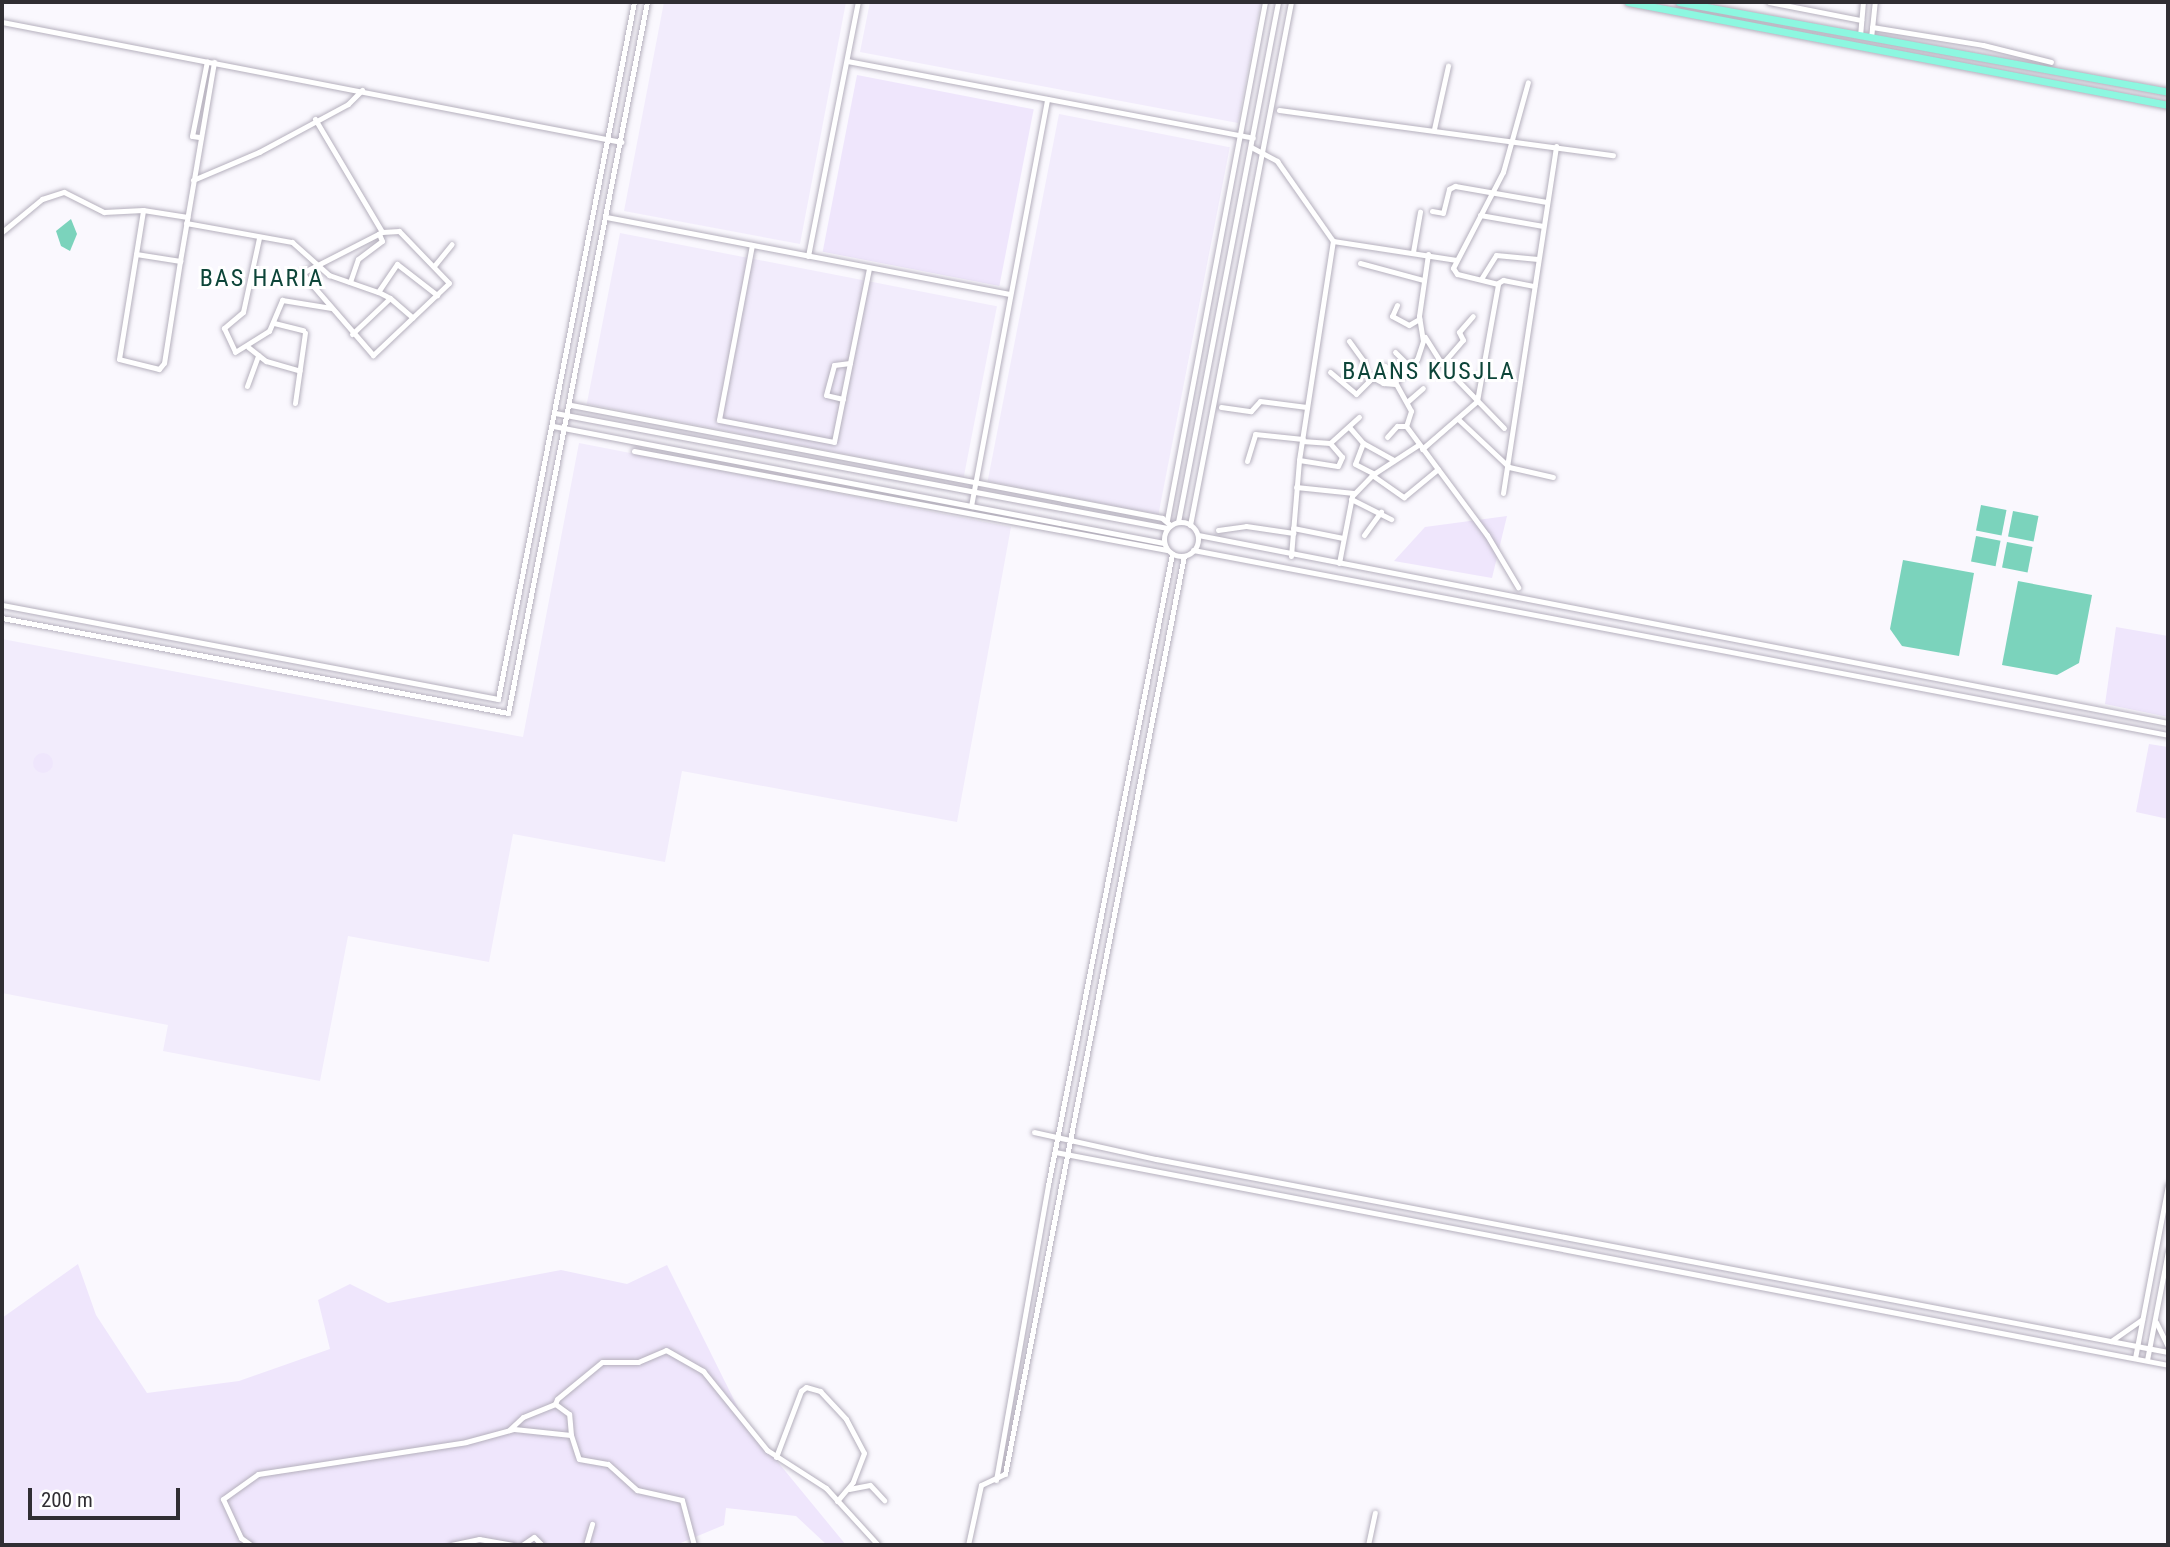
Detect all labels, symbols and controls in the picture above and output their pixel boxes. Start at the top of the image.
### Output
district label: BAS HARIA [201,265,323,293]
district label: BAANS KUSJLA [1344,358,1514,386]
scale bar [32,1474,184,1518]
text: 200 m [41,1488,93,1512]

